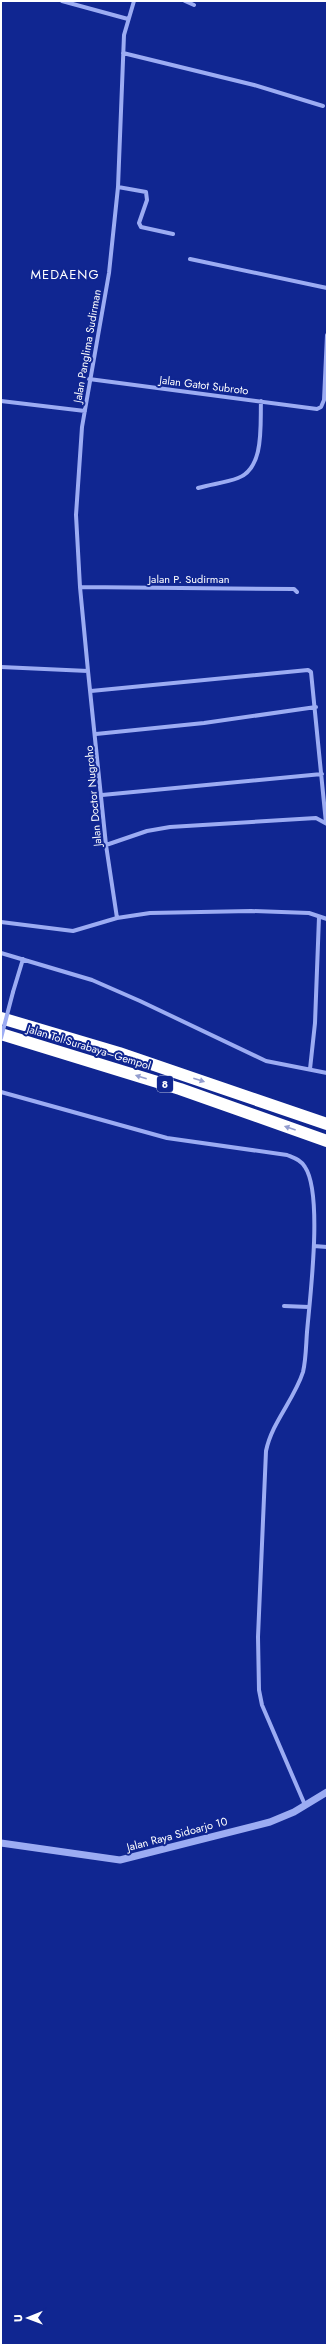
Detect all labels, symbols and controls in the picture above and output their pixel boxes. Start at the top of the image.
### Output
district label: MEDAENG [30,265,100,284]
street label: Jalan Panglima Sudirman [69,288,105,406]
street label: Jalan Gatot Subroto [157,371,249,398]
street label: Jalan P. Sudirman [146,571,230,587]
street label: Jalan Doctor Nugroho [81,745,106,849]
street label: Jalan Tol Surabaya–Gempol [23,1020,153,1073]
one-way arrow [134,1074,146,1080]
road number: 8 [157,1076,173,1092]
one-way arrow [193,1077,205,1083]
one-way arrow [284,1124,296,1130]
street label: Jalan Raya Sidoarjo 10 [123,1813,229,1856]
north arrow [8,2298,48,2338]
text: U [10,2314,26,2322]

